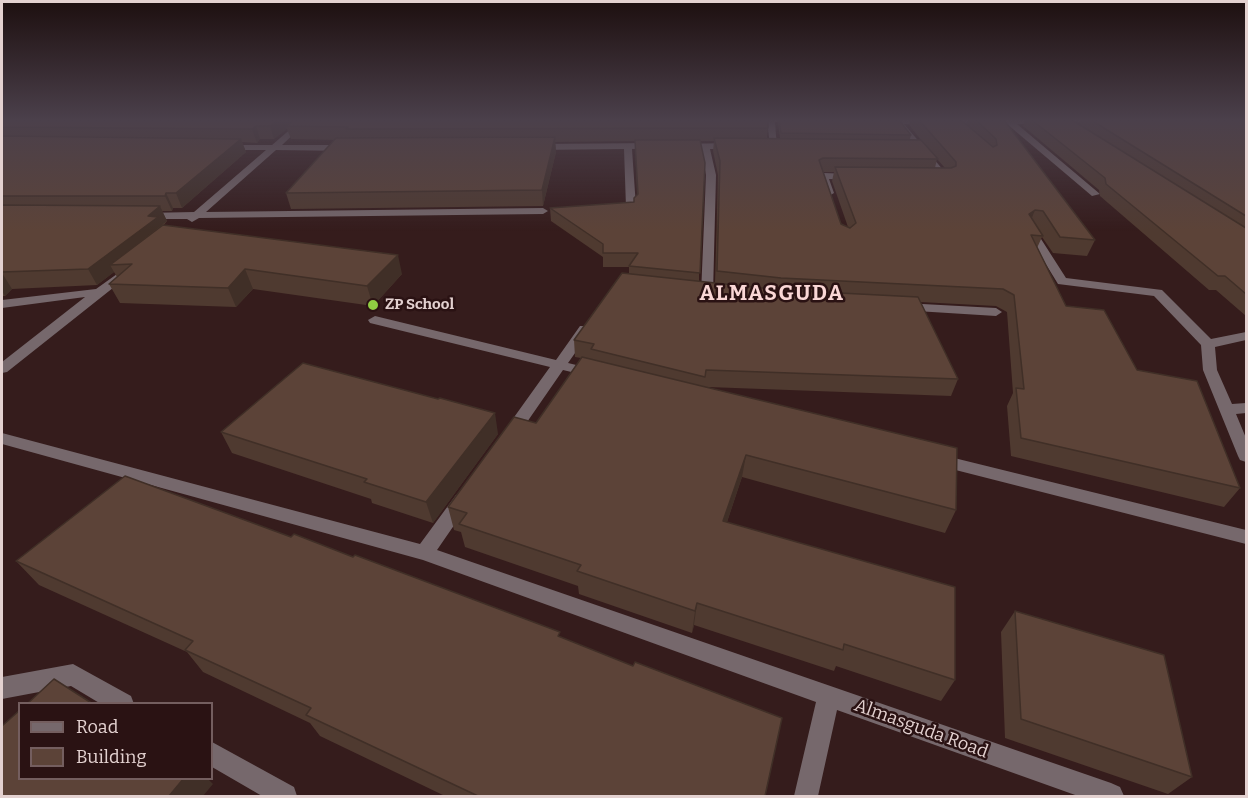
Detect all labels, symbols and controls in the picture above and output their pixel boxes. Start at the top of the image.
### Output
district label: ALMASGUDA [700,281,844,307]
place label: ZP School [385,296,454,314]
marker: ZP School [366,298,380,312]
street label: Almasguda Road [851,695,991,763]
legend [18,702,213,780]
text: Road [76,716,118,738]
text: Building [76,746,147,768]

